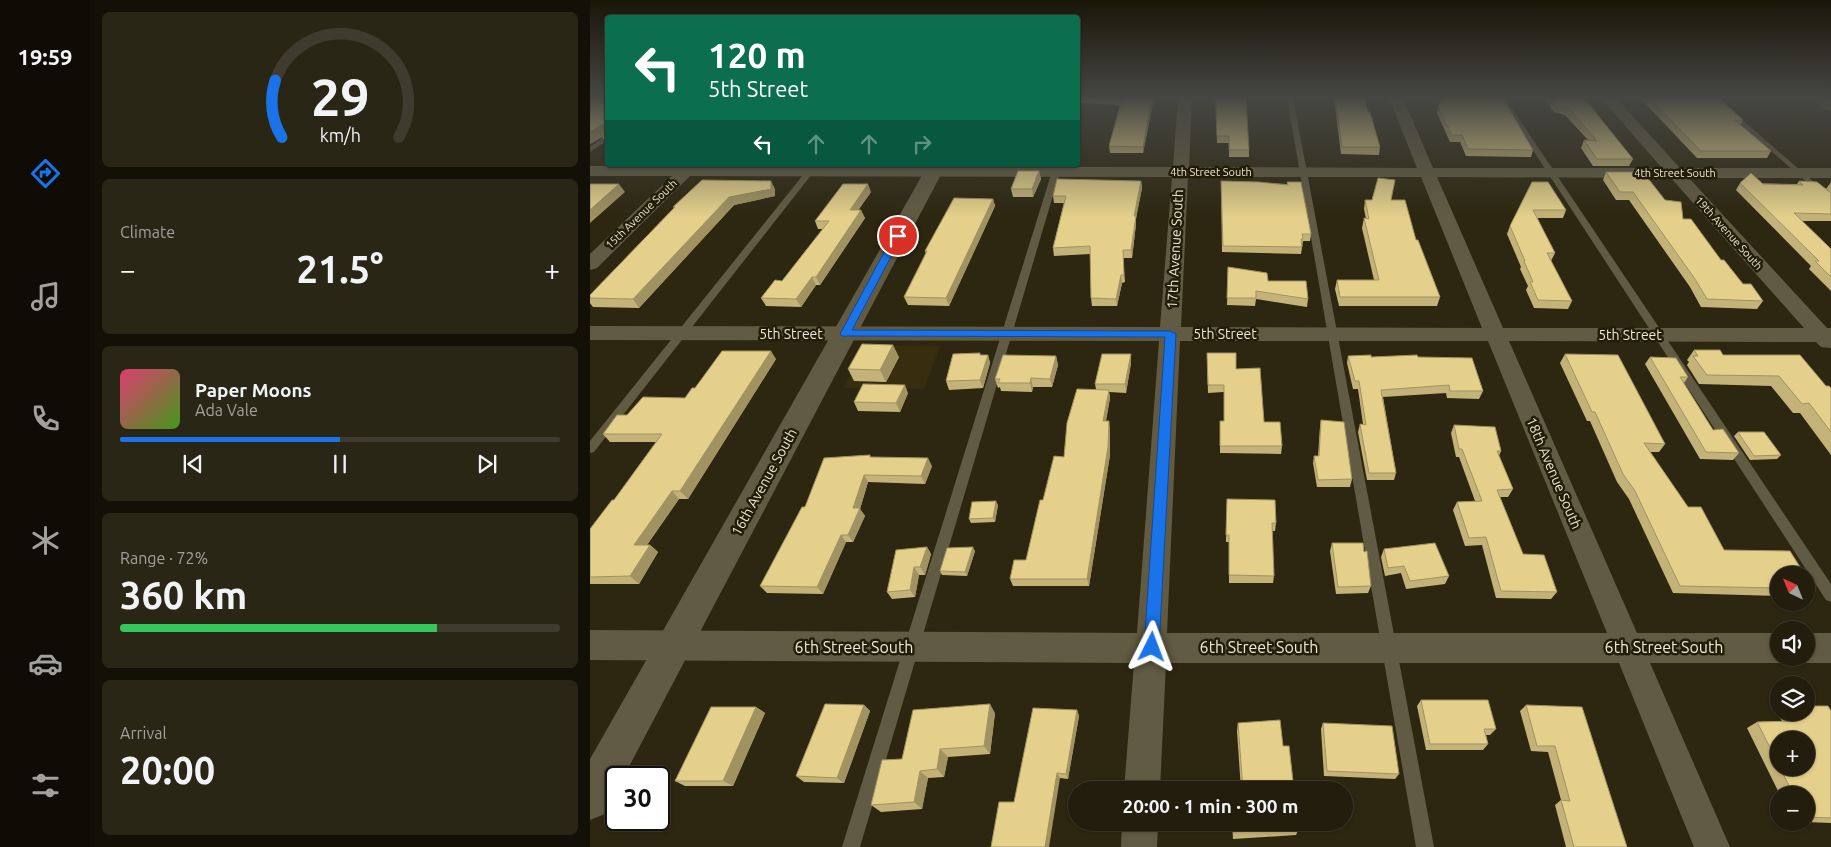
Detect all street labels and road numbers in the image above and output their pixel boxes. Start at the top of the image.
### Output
street label: 4th Street South [1170,166,1252,178]
street label: 4th Street South [1634,167,1716,179]
street label: 15th Avenue South [603,177,679,251]
street label: 17th Avenue South [1164,189,1186,309]
street label: 19th Avenue South [1693,194,1765,272]
street label: 5th Street [759,326,823,342]
street label: 5th Street [1193,326,1257,342]
street label: 5th Street [1598,327,1662,343]
street label: 18th Avenue South [1523,415,1585,531]
street label: 16th Avenue South [728,426,800,538]
street label: 6th Street South [795,638,913,656]
street label: 6th Street South [1200,638,1318,656]
street label: 6th Street South [1605,638,1723,656]

